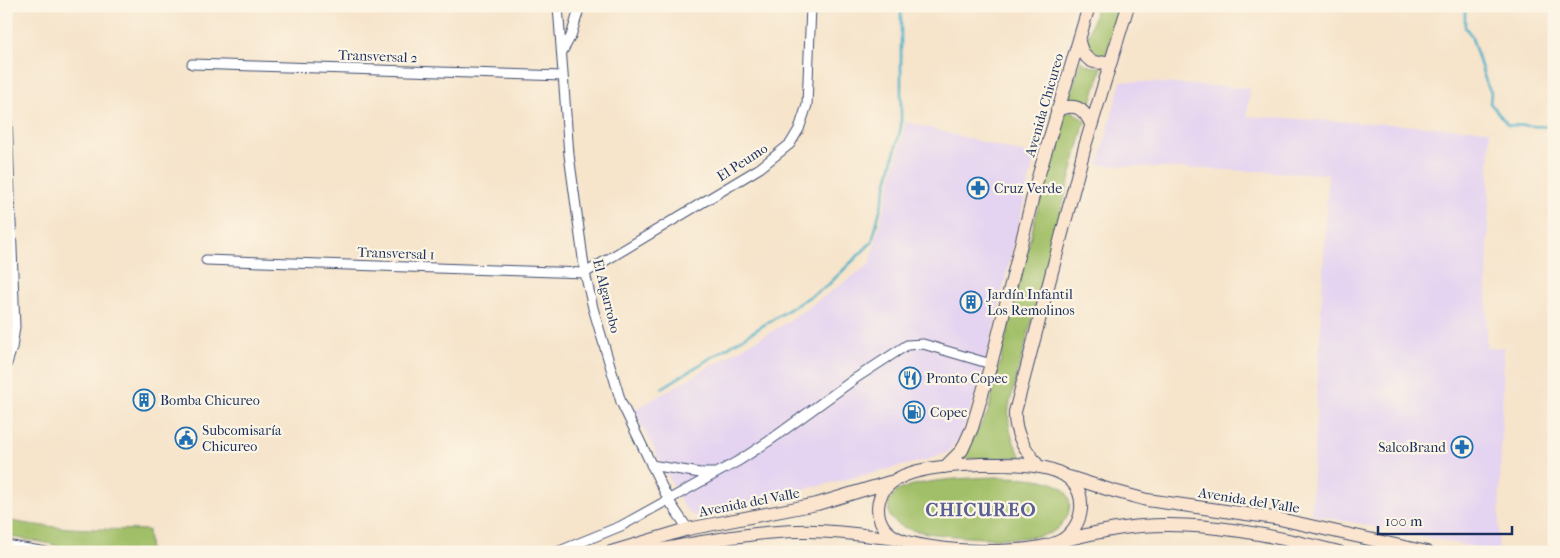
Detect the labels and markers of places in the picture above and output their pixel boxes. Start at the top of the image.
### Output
pharmacy icon: Cruz Verde [966,176,990,200]
place label: Cruz Verde [994,180,1062,197]
place label: Jardín Infantil Los Remolinos [986,286,1075,319]
building icon: Jardín Infantil Los Remolinos [959,290,983,314]
restaurant icon: Pronto Copec [898,366,922,390]
place label: Pronto Copec [926,370,1008,387]
building icon: Bomba Chicureo [132,388,156,412]
place label: Bomba Chicureo [160,392,260,409]
fuel station icon: Copec [902,400,926,424]
place label: Copec [930,404,967,421]
place label: Subcomisaría Chicureo [202,422,282,455]
public building icon: Subcomisaría Chicureo [174,426,198,450]
pharmacy icon: SalcoBrand [1450,435,1474,459]
place label: SalcoBrand [1378,439,1446,456]

